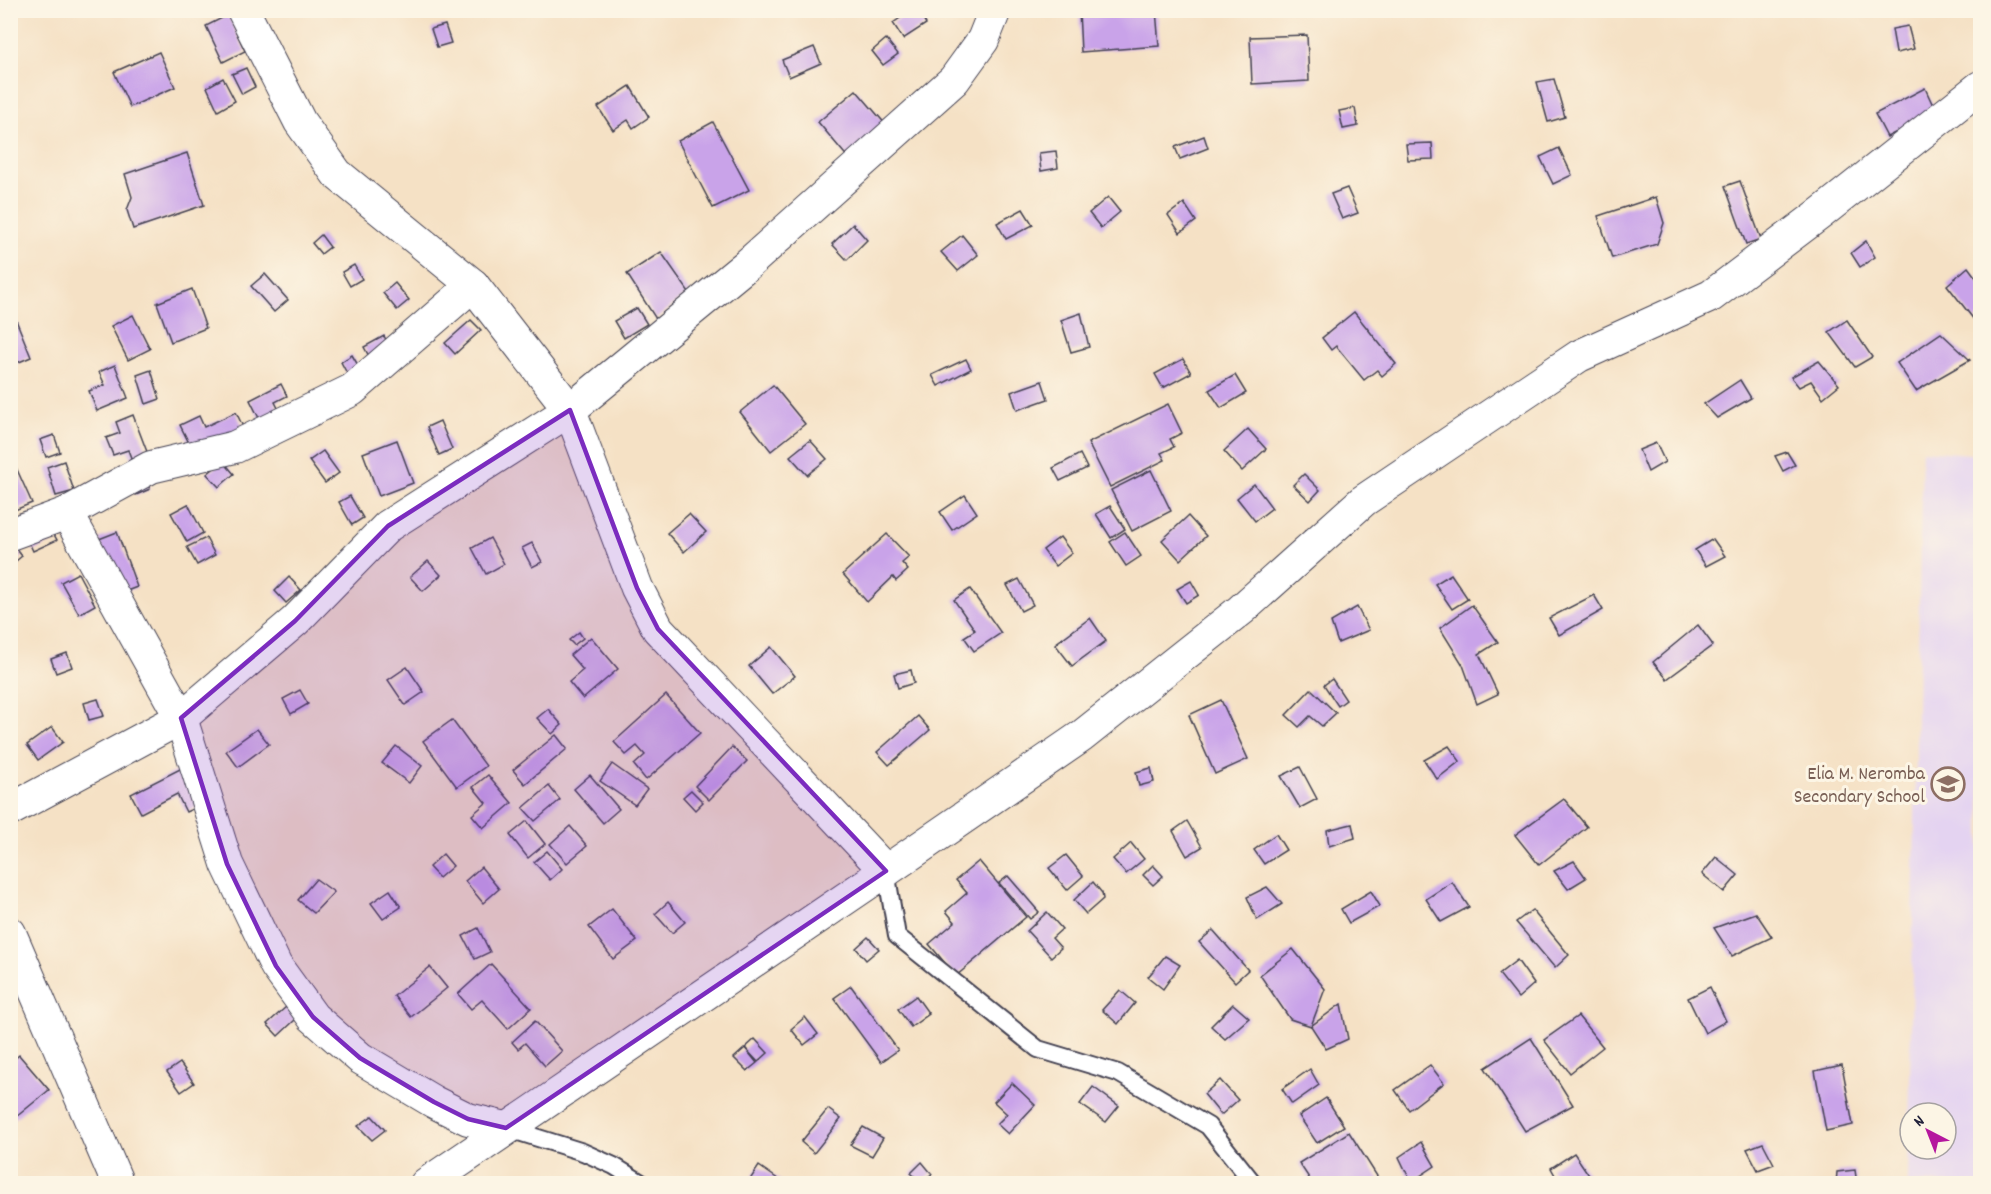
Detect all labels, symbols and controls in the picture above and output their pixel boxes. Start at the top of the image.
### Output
place label: Elia M. Neromba Secondary School [1794,761,1926,812]
school or university icon: Elia M. Neromba Secondary School [1930,766,1966,802]
north arrow [1898,1101,1958,1161]
text: N [1909,1110,1930,1133]

